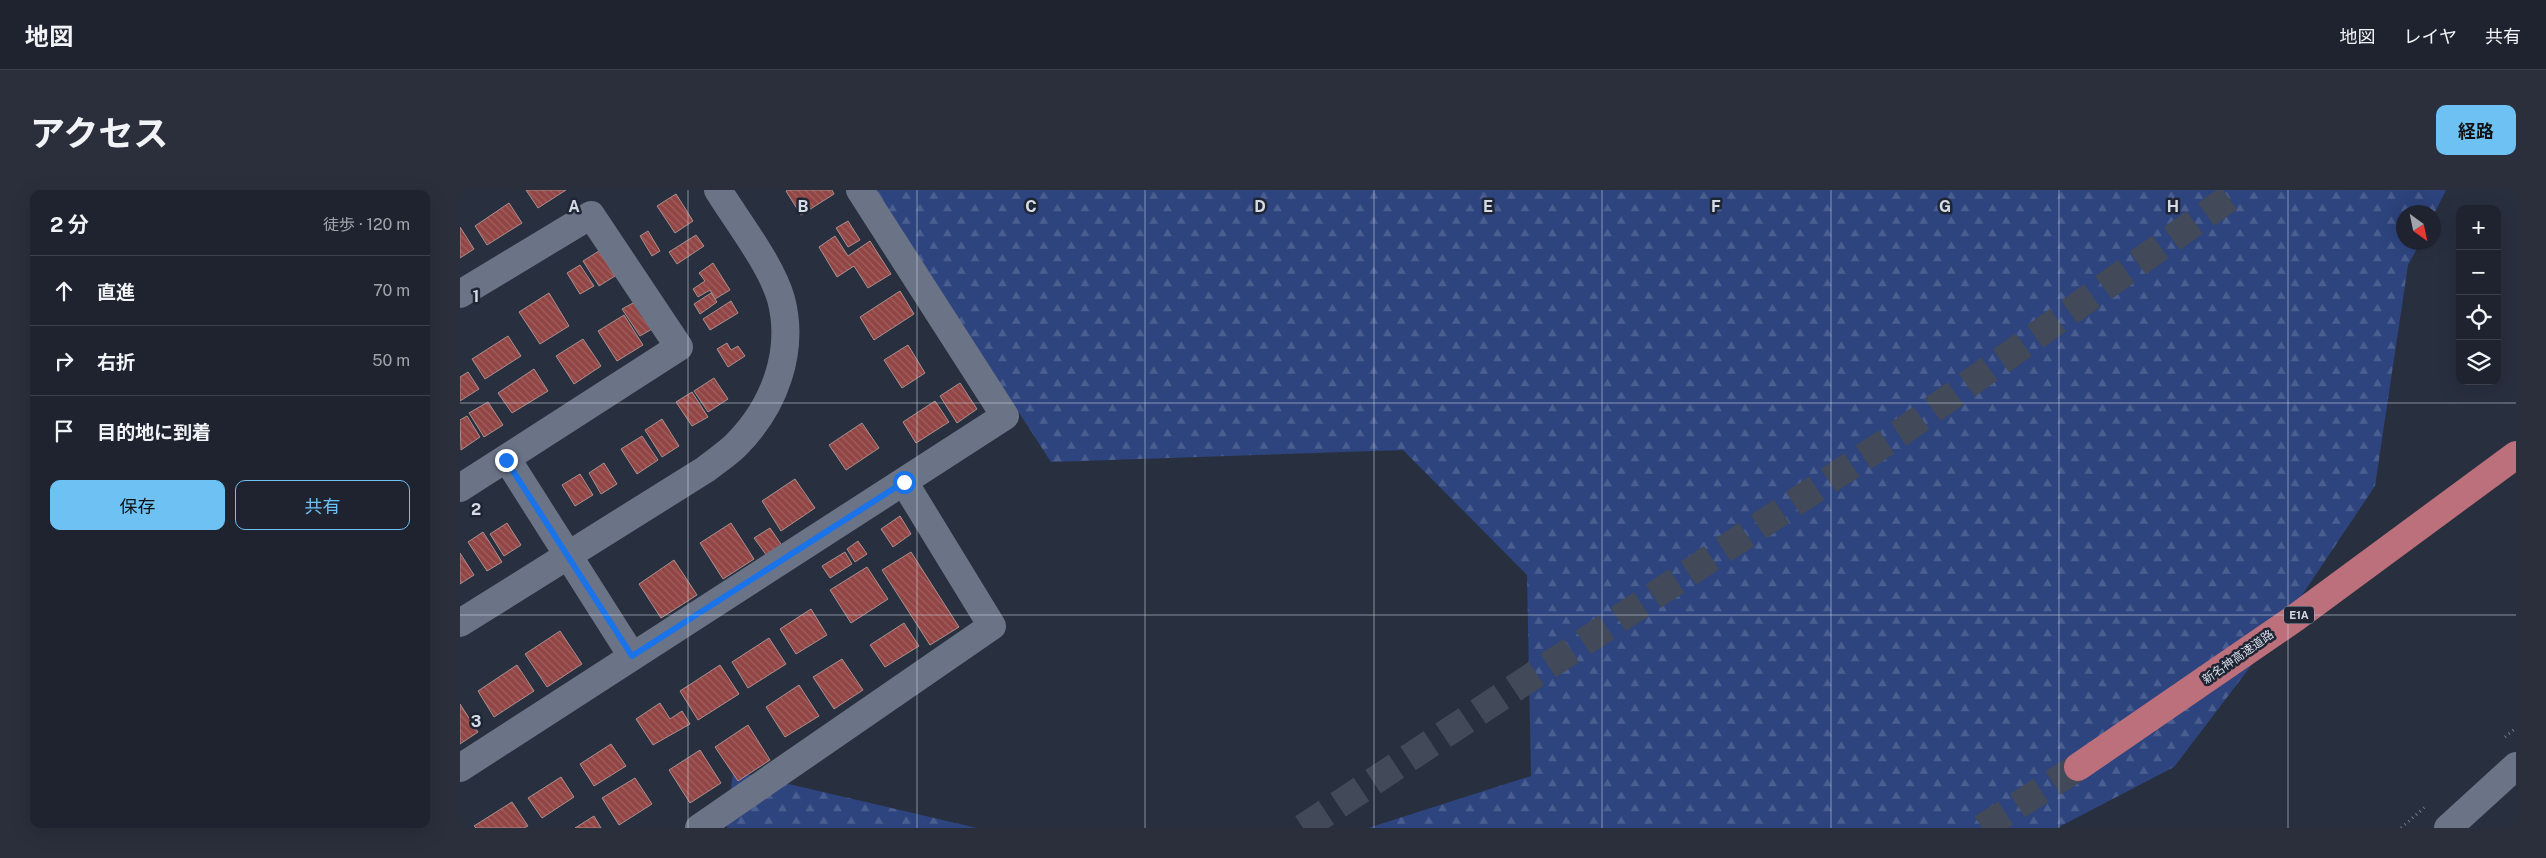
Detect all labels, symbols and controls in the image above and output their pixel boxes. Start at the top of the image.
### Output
text: 地図 [25,22,73,50]
text: 地図 [2340,26,2376,47]
text: レイヤ [2404,26,2457,47]
text: 共有 [2485,26,2521,47]
button: 経路 [2436,105,2516,155]
text: アクセス [30,113,168,154]
text: A [568,197,580,216]
text: B [798,197,809,216]
text: C [1025,197,1037,216]
text: D [1254,197,1266,216]
text: E [1483,197,1493,216]
text: F [1711,197,1721,216]
text: G [1939,197,1951,216]
text: H [2167,197,2179,216]
north arrow [2396,205,2441,250]
map controls [2456,205,2501,385]
button: + [2456,205,2501,250]
text: 2 分 [50,212,89,237]
text: 徒歩 · 120 m [323,215,410,234]
button: − [2456,250,2501,295]
icon: ahead [50,277,78,305]
text: 直進 [97,281,135,303]
text: 70 m [373,281,410,300]
text: 1 [473,287,479,306]
button: locate [2456,295,2501,340]
button: layers [2456,340,2501,385]
icon: right [50,347,78,375]
text: 右折 [97,351,135,373]
text: 50 m [372,351,410,370]
icon: arrive [50,417,78,445]
text: 目的地に到着 [97,421,211,443]
route end [495,449,518,472]
route start [893,471,916,494]
button: 保存 [50,480,225,530]
button: 共有 [235,480,410,530]
text: 2 [471,500,481,519]
road number: E1A [2284,606,2314,624]
street label: 新名神高速道路 [2200,627,2276,687]
text: 3 [471,712,481,731]

